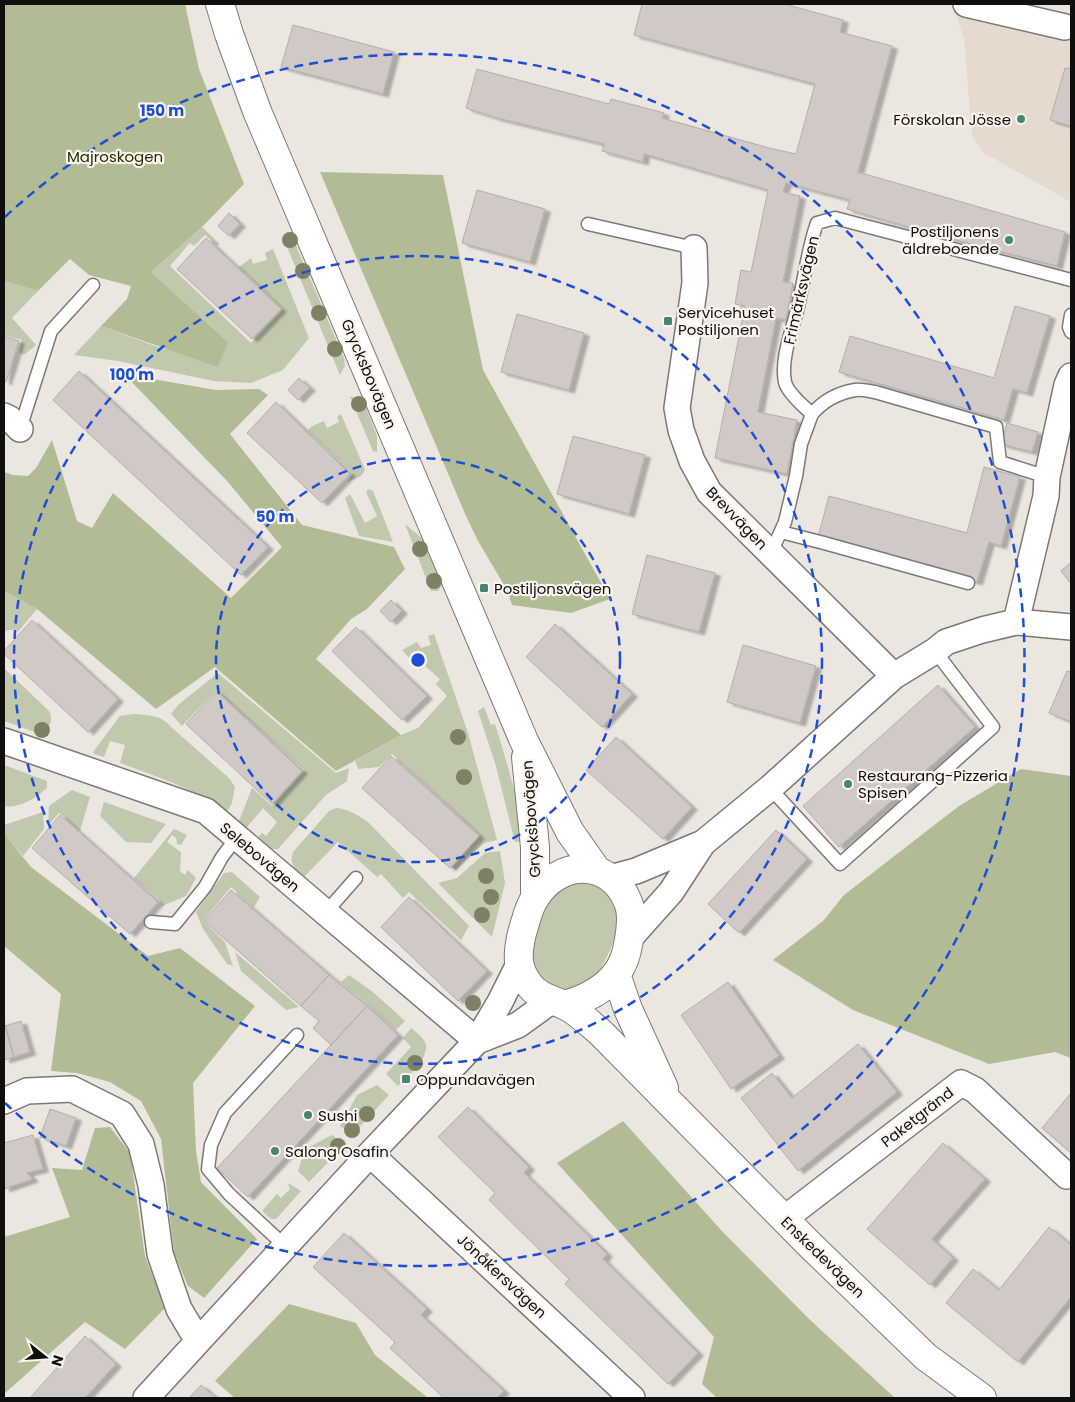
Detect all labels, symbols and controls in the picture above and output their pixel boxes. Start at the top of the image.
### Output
text: 150 m [140,100,184,121]
place label: Förskolan Jösse [893,109,1011,130]
marker: Förskolan Jösse [1015,113,1027,125]
park label: Majroskogen [67,146,163,167]
place label: Postiljonens äldreboende [902,221,999,259]
street label: Frimärksvägen [778,233,824,347]
marker: Postiljonens äldreboende [1003,234,1015,246]
place label: Servicehuset Postiljonen [678,302,774,340]
marker: Servicehuset Postiljonen [662,315,674,327]
street label: Grycksbovägen [336,316,402,432]
text: 100 m [110,364,154,385]
street label: Brevvägen [702,482,772,554]
text: 50 m [256,506,294,527]
place label: Postiljonsvägen [494,578,611,599]
marker: Postiljonsvägen [478,582,490,594]
centre of rings [409,651,427,669]
street label: Grycksbovägen [516,760,546,878]
place label: Restaurang-Pizzeria Spisen [858,765,1008,803]
marker: Restaurang-Pizzeria Spisen [842,778,854,790]
street label: Selebovägen [216,817,304,897]
place label: Oppundavägen [416,1069,535,1090]
marker: Oppundavägen [400,1073,412,1085]
street label: Paketgränd [876,1082,958,1152]
place label: Sushi [318,1105,358,1126]
marker: Sushi [302,1109,314,1121]
place label: Salong Osafin [285,1141,389,1162]
marker: Salong Osafin [269,1145,281,1157]
street label: Enskedevägen [776,1212,870,1302]
street label: Jönåkersvägen [453,1229,551,1323]
north arrow [20,1332,70,1382]
text: N [46,1353,69,1369]

